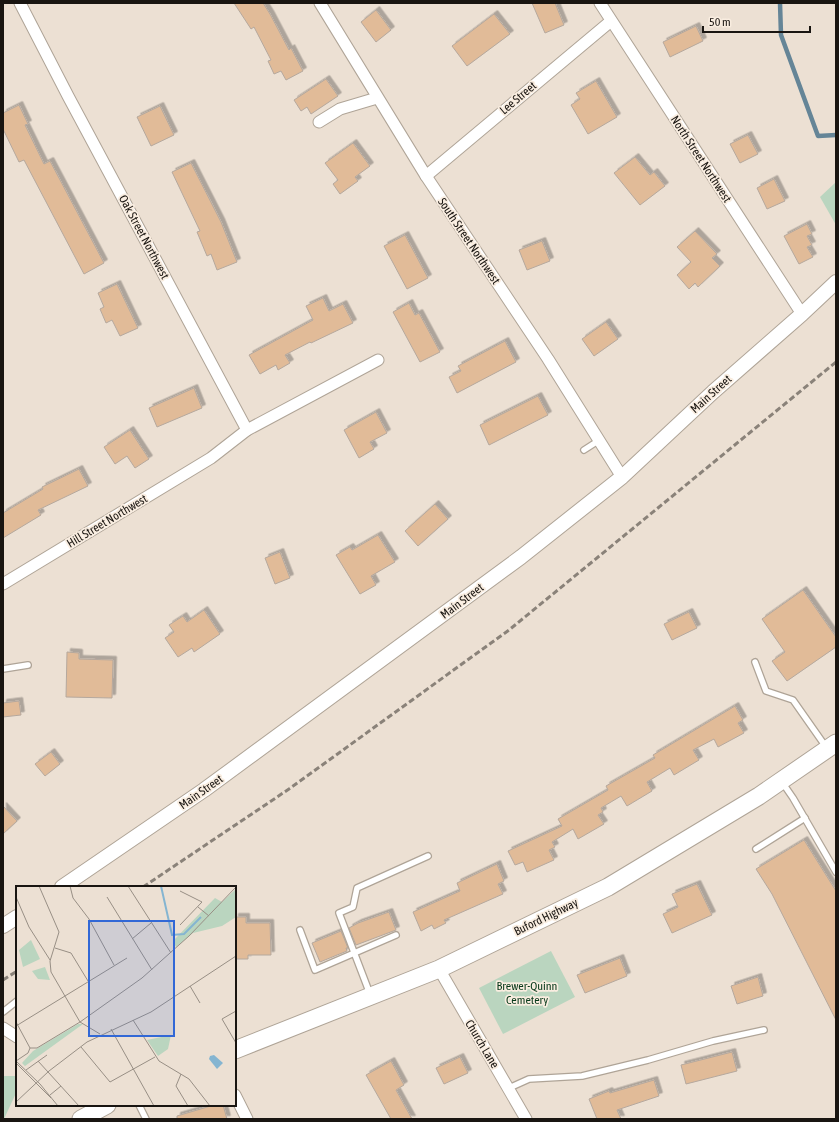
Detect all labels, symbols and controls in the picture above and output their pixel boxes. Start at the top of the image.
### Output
scale bar [703,8,810,34]
text: 50 m [709,15,731,29]
street label: Lee Street [497,78,540,117]
street label: North Street Northwest [668,113,735,205]
street label: Oak Street Northwest [116,193,172,282]
street label: South Street Northwest [435,195,503,287]
street label: Main Street [688,372,735,416]
street label: Hill Street Northwest [64,491,150,551]
street label: Main Street [438,580,487,622]
street label: Main Street [176,772,226,812]
inset map [16,886,236,1106]
street label: Buford Highway [512,895,580,939]
park label: Brewer-Quinn Cemetery [497,979,557,1007]
street label: Church Lane [462,1017,502,1071]

